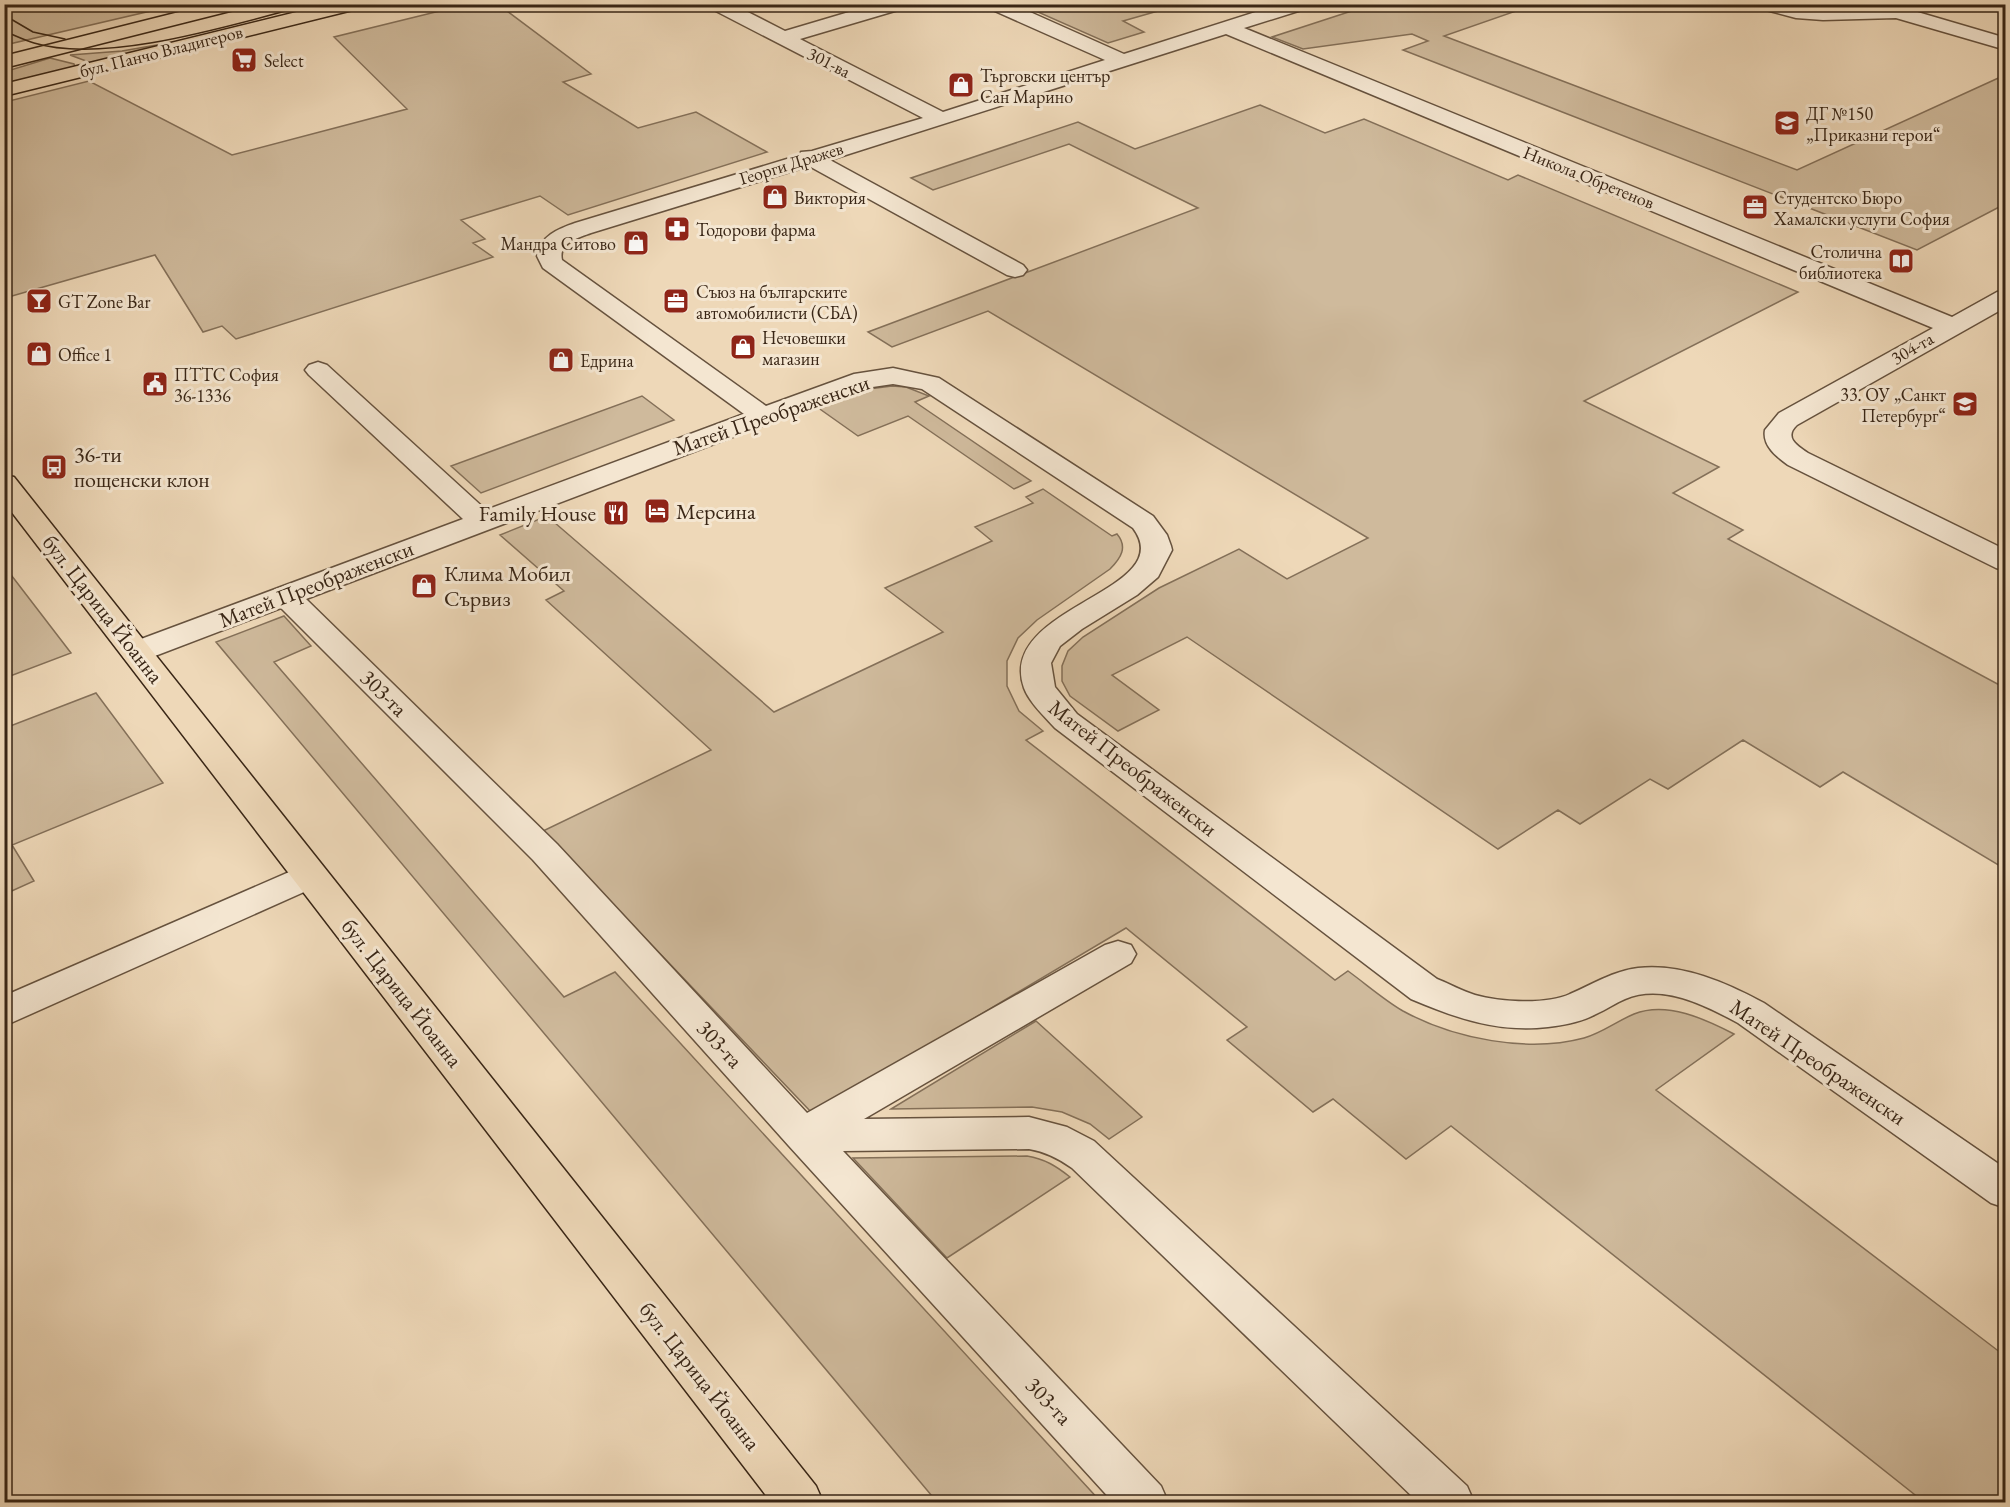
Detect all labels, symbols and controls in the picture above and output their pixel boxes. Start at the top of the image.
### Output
street label: бул. Панчо Владигеров [77,20,245,82]
street label: 301-ва [803,41,855,83]
supermarket icon: Select [229,45,259,75]
place label: Select [264,49,304,72]
place label: Търговски център Сан Марино [980,64,1110,108]
shop icon: Търговски център Сан Марино [946,70,976,100]
place label: ДГ №150 „Приказни герои“ [1806,102,1941,146]
school or university icon: ДГ №150 „Приказни герои“ [1772,108,1802,138]
street label: Георги Дражев [736,136,846,190]
street label: Никола Обретенов [1520,140,1658,214]
shop icon: Виктория [760,182,790,212]
place label: Виктория [794,186,866,209]
place label: Студентско Бюро Хамалски услуги София [1773,186,1950,230]
office icon: Студентско Бюро Хамалски услуги София [1740,192,1770,222]
pharmacy icon: Тодорови фарма [662,214,692,244]
place label: Тодорови фарма [696,218,816,241]
shop icon: Мандра Ситово [621,228,651,258]
place label: Мандра Ситово [501,232,616,255]
place label: Столична библиотека [1799,240,1883,284]
library icon: Столична библиотека [1886,246,1916,276]
place label: Съюз на българските автомобилисти (СБА) [696,280,858,324]
bar icon: GT Zone Bar [24,286,54,316]
office icon: Съюз на българските автомобилисти (СБА) [661,286,691,316]
place label: GT Zone Bar [58,290,150,313]
place label: Нечовешки магазин [762,326,846,370]
street label: 304-та [1887,326,1938,369]
shop icon: Нечовешки магазин [728,332,758,362]
shop icon: Office 1 [24,339,54,369]
place label: Office 1 [58,343,112,366]
shop icon: Едрина [546,345,576,375]
place label: Едрина [580,349,635,372]
place label: ПТТС София 36-1336 [174,363,279,407]
street label: Матей Преображенски [669,368,874,462]
public building icon: ПТТС София 36-1336 [140,369,170,399]
place label: 33. ОУ „Санкт Петербург“ [1840,383,1947,427]
school or university icon: 33. ОУ „Санкт Петербург“ [1950,389,1980,419]
place label: 36-ти пощенски клон [74,440,210,494]
bus stop icon: 36-ти пощенски клон [39,452,69,482]
hotel icon: Мерсина [642,496,672,526]
place label: Мерсина [676,497,756,526]
restaurant icon: Family House [601,498,631,528]
place label: Family House [479,499,596,528]
street label: бул. Царица Йоанна [36,529,170,689]
street label: Матей Преображенски [215,533,418,634]
place label: Клима Мобил Сървиз [444,559,571,613]
shop icon: Клима Мобил Сървиз [409,571,439,601]
street label: 303-та [354,663,414,723]
street label: Матей Преображенски [1043,693,1223,843]
street label: бул. Царица Йоанна [335,913,469,1073]
street label: Матей Преображенски [1724,992,1912,1132]
street label: 303-та [691,1014,749,1074]
street label: бул. Царица Йоанна [633,1296,767,1456]
street label: 303-та [1019,1371,1079,1431]

